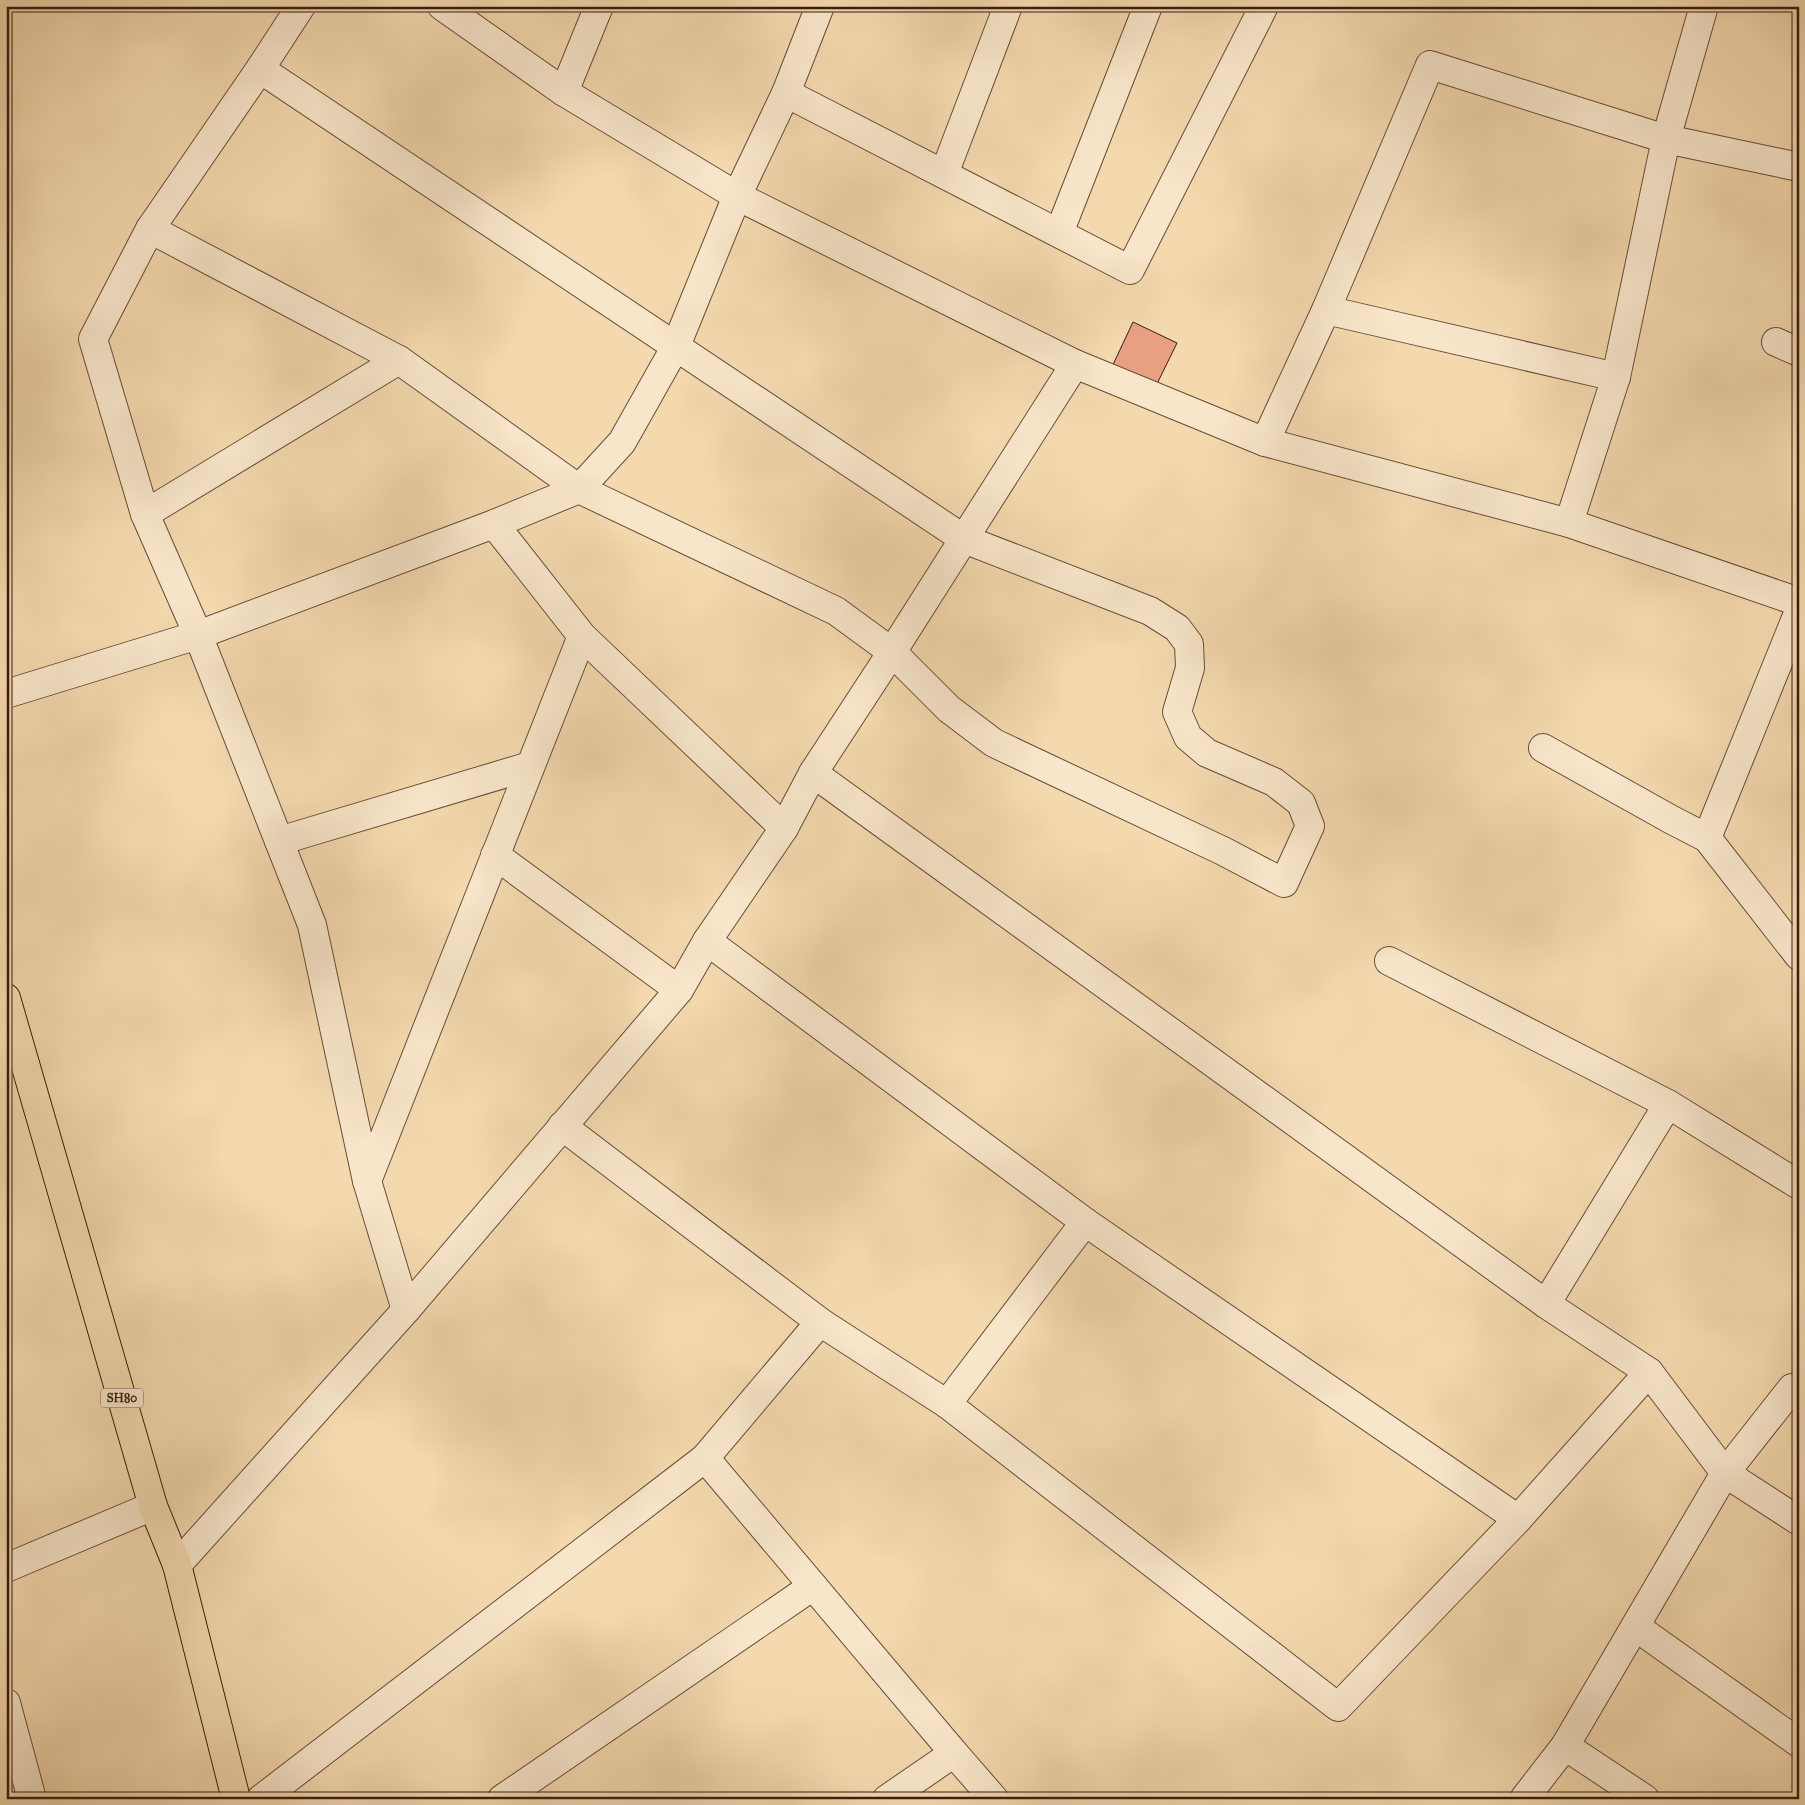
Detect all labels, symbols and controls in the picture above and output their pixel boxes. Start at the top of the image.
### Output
road number: SH80 [101,1389,143,1408]

